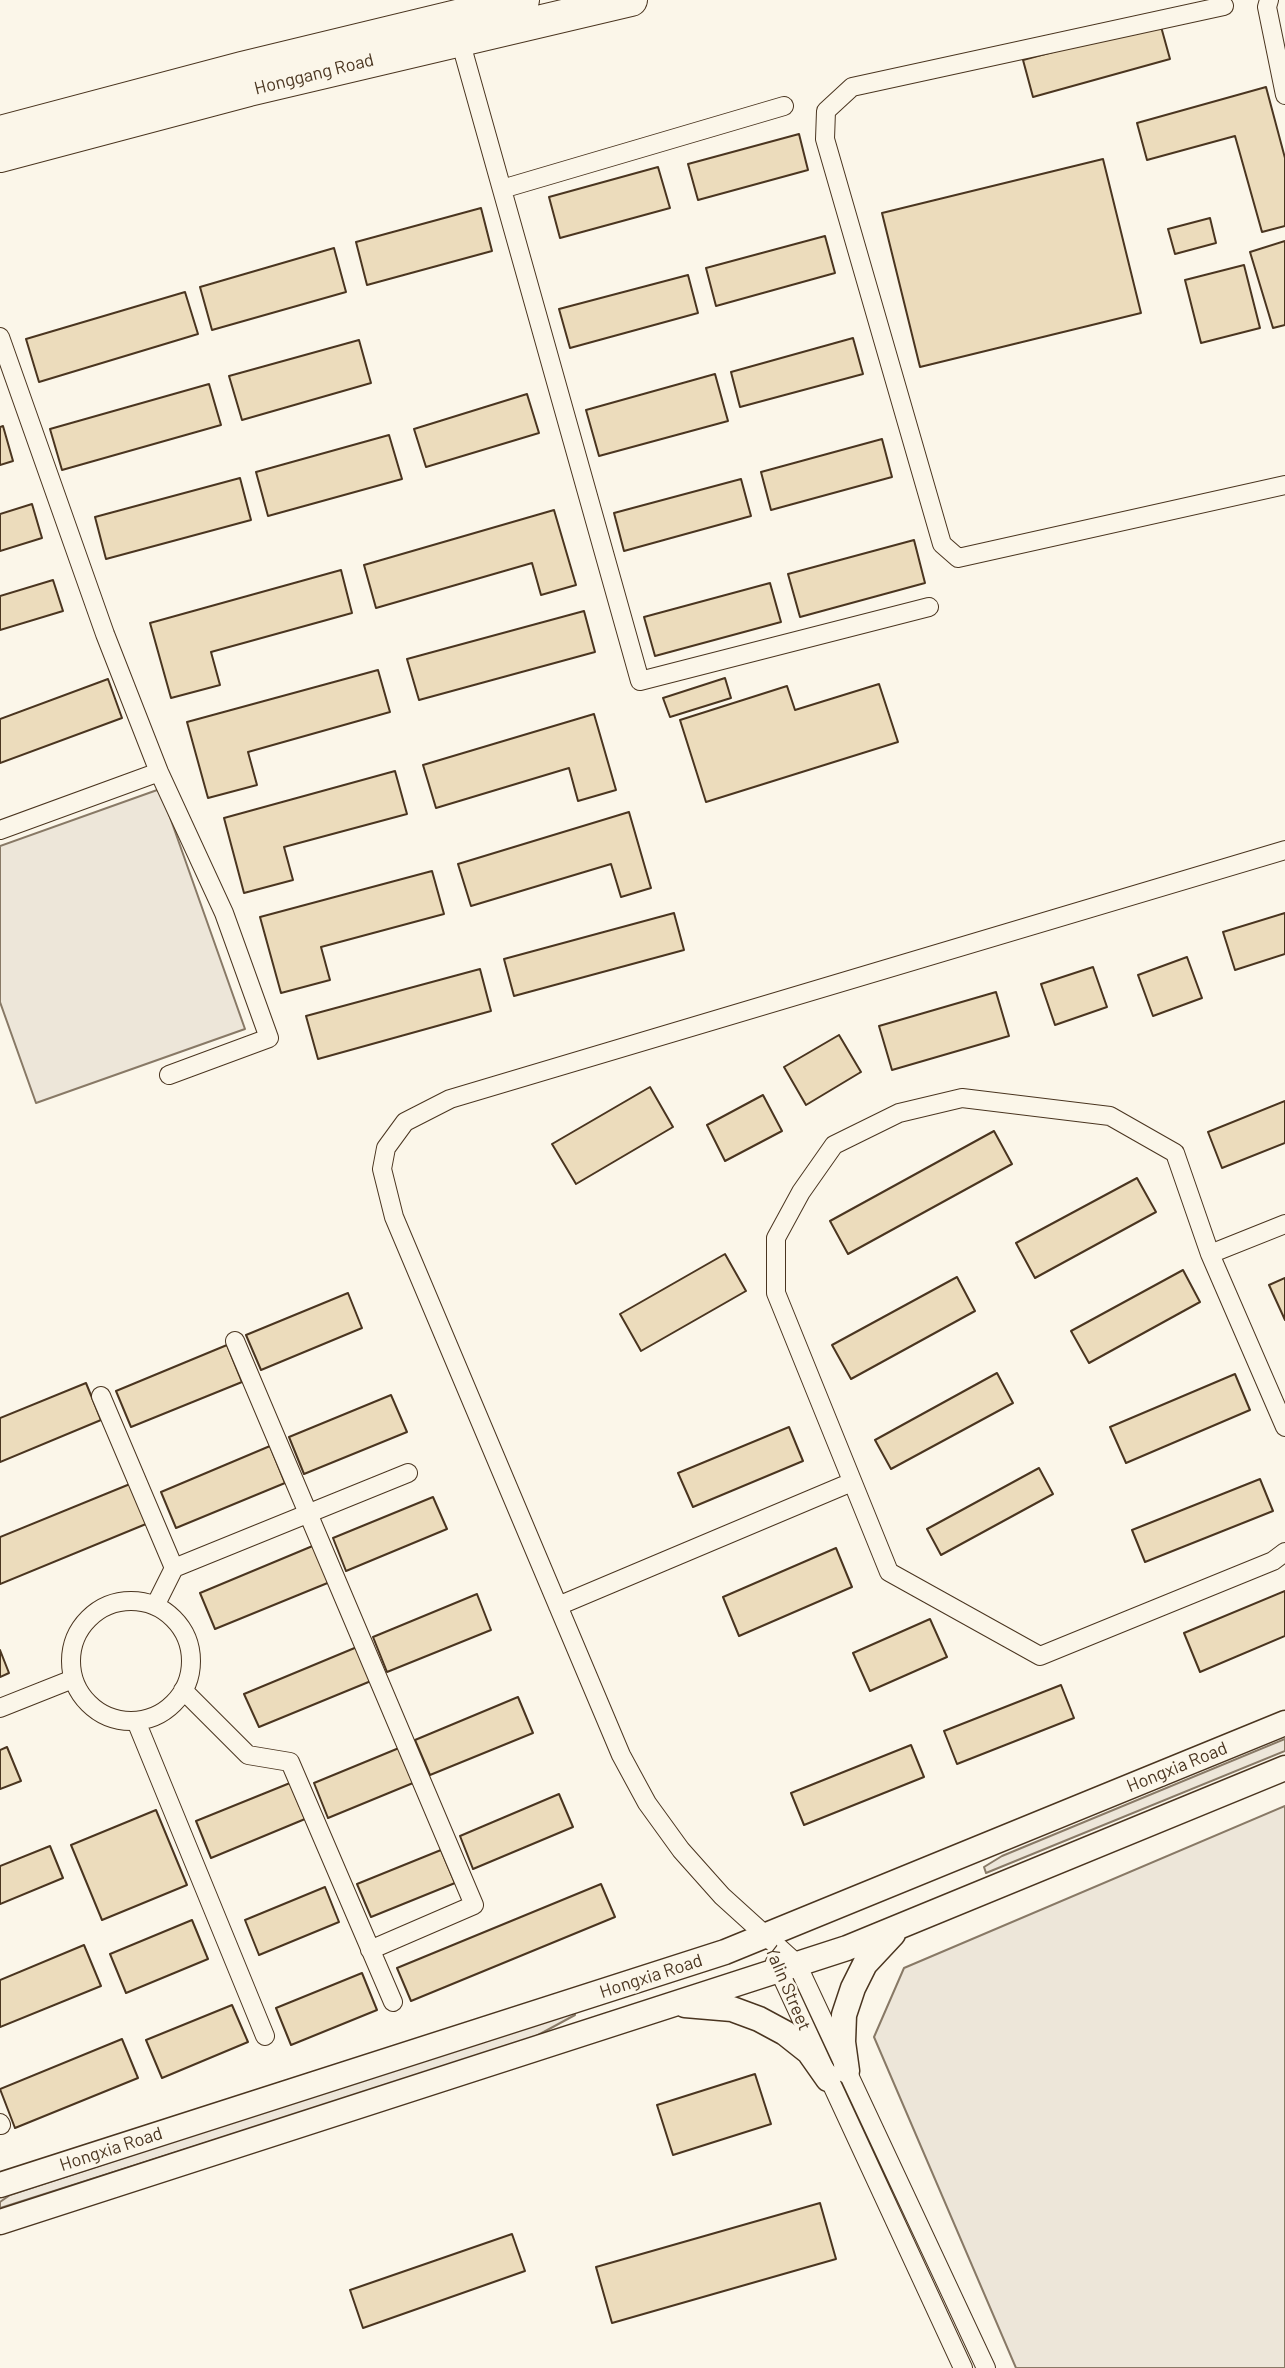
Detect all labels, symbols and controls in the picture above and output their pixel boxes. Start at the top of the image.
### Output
street label: Honggang Road [252,49,376,99]
street label: Hongxia Road [1123,1737,1231,1797]
street label: Yalin Street [761,1942,815,2034]
street label: Hongxia Road [597,1949,705,2003]
street label: Hongxia Road [57,2122,165,2176]

